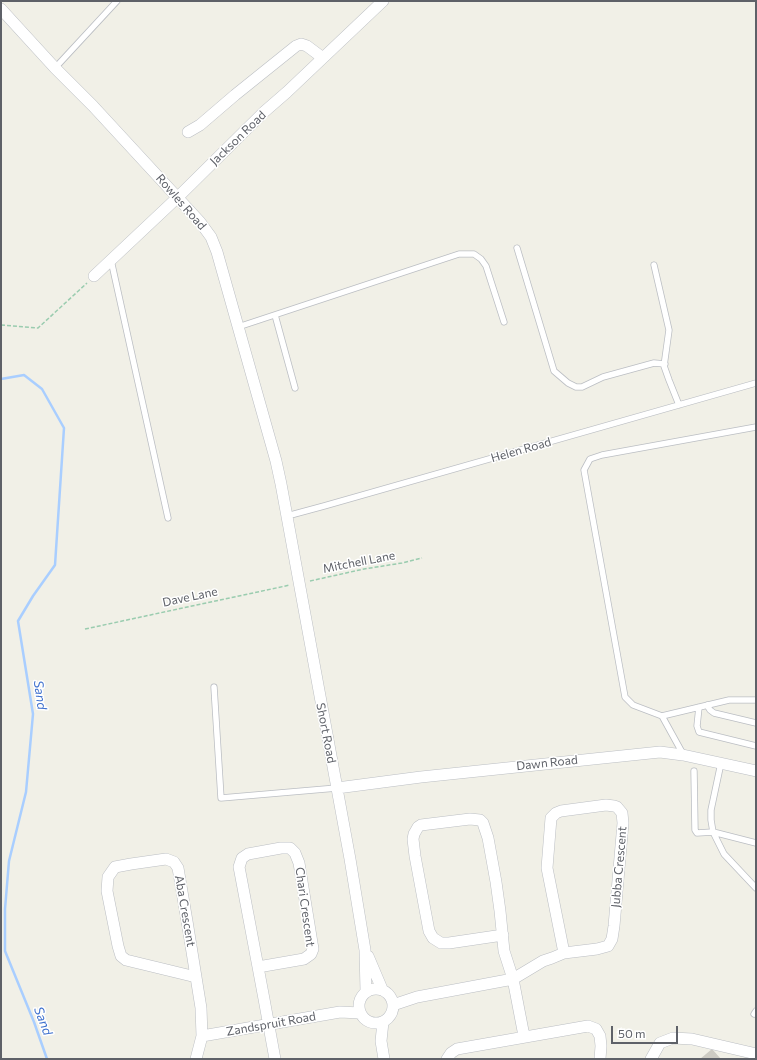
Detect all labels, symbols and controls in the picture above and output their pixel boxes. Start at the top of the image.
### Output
street label: Jackson Road [207,108,269,168]
street label: Rowles Road [153,171,209,233]
street label: Helen Road [489,435,553,465]
street label: Mitchell Lane [322,548,396,576]
street label: Dave Lane [161,584,219,610]
water label: Sand [30,679,50,711]
street label: Short Road [313,702,339,764]
street label: Dawn Road [516,753,578,773]
street label: Jubba Crescent [608,826,630,908]
street label: Chari Crescent [292,866,318,948]
street label: Aba Crescent [172,874,198,948]
water label: Sand [30,1004,56,1038]
street label: Zandspruit Road [225,1009,317,1039]
scale bar [613,1018,680,1044]
text: 50 m [618,1026,646,1040]

